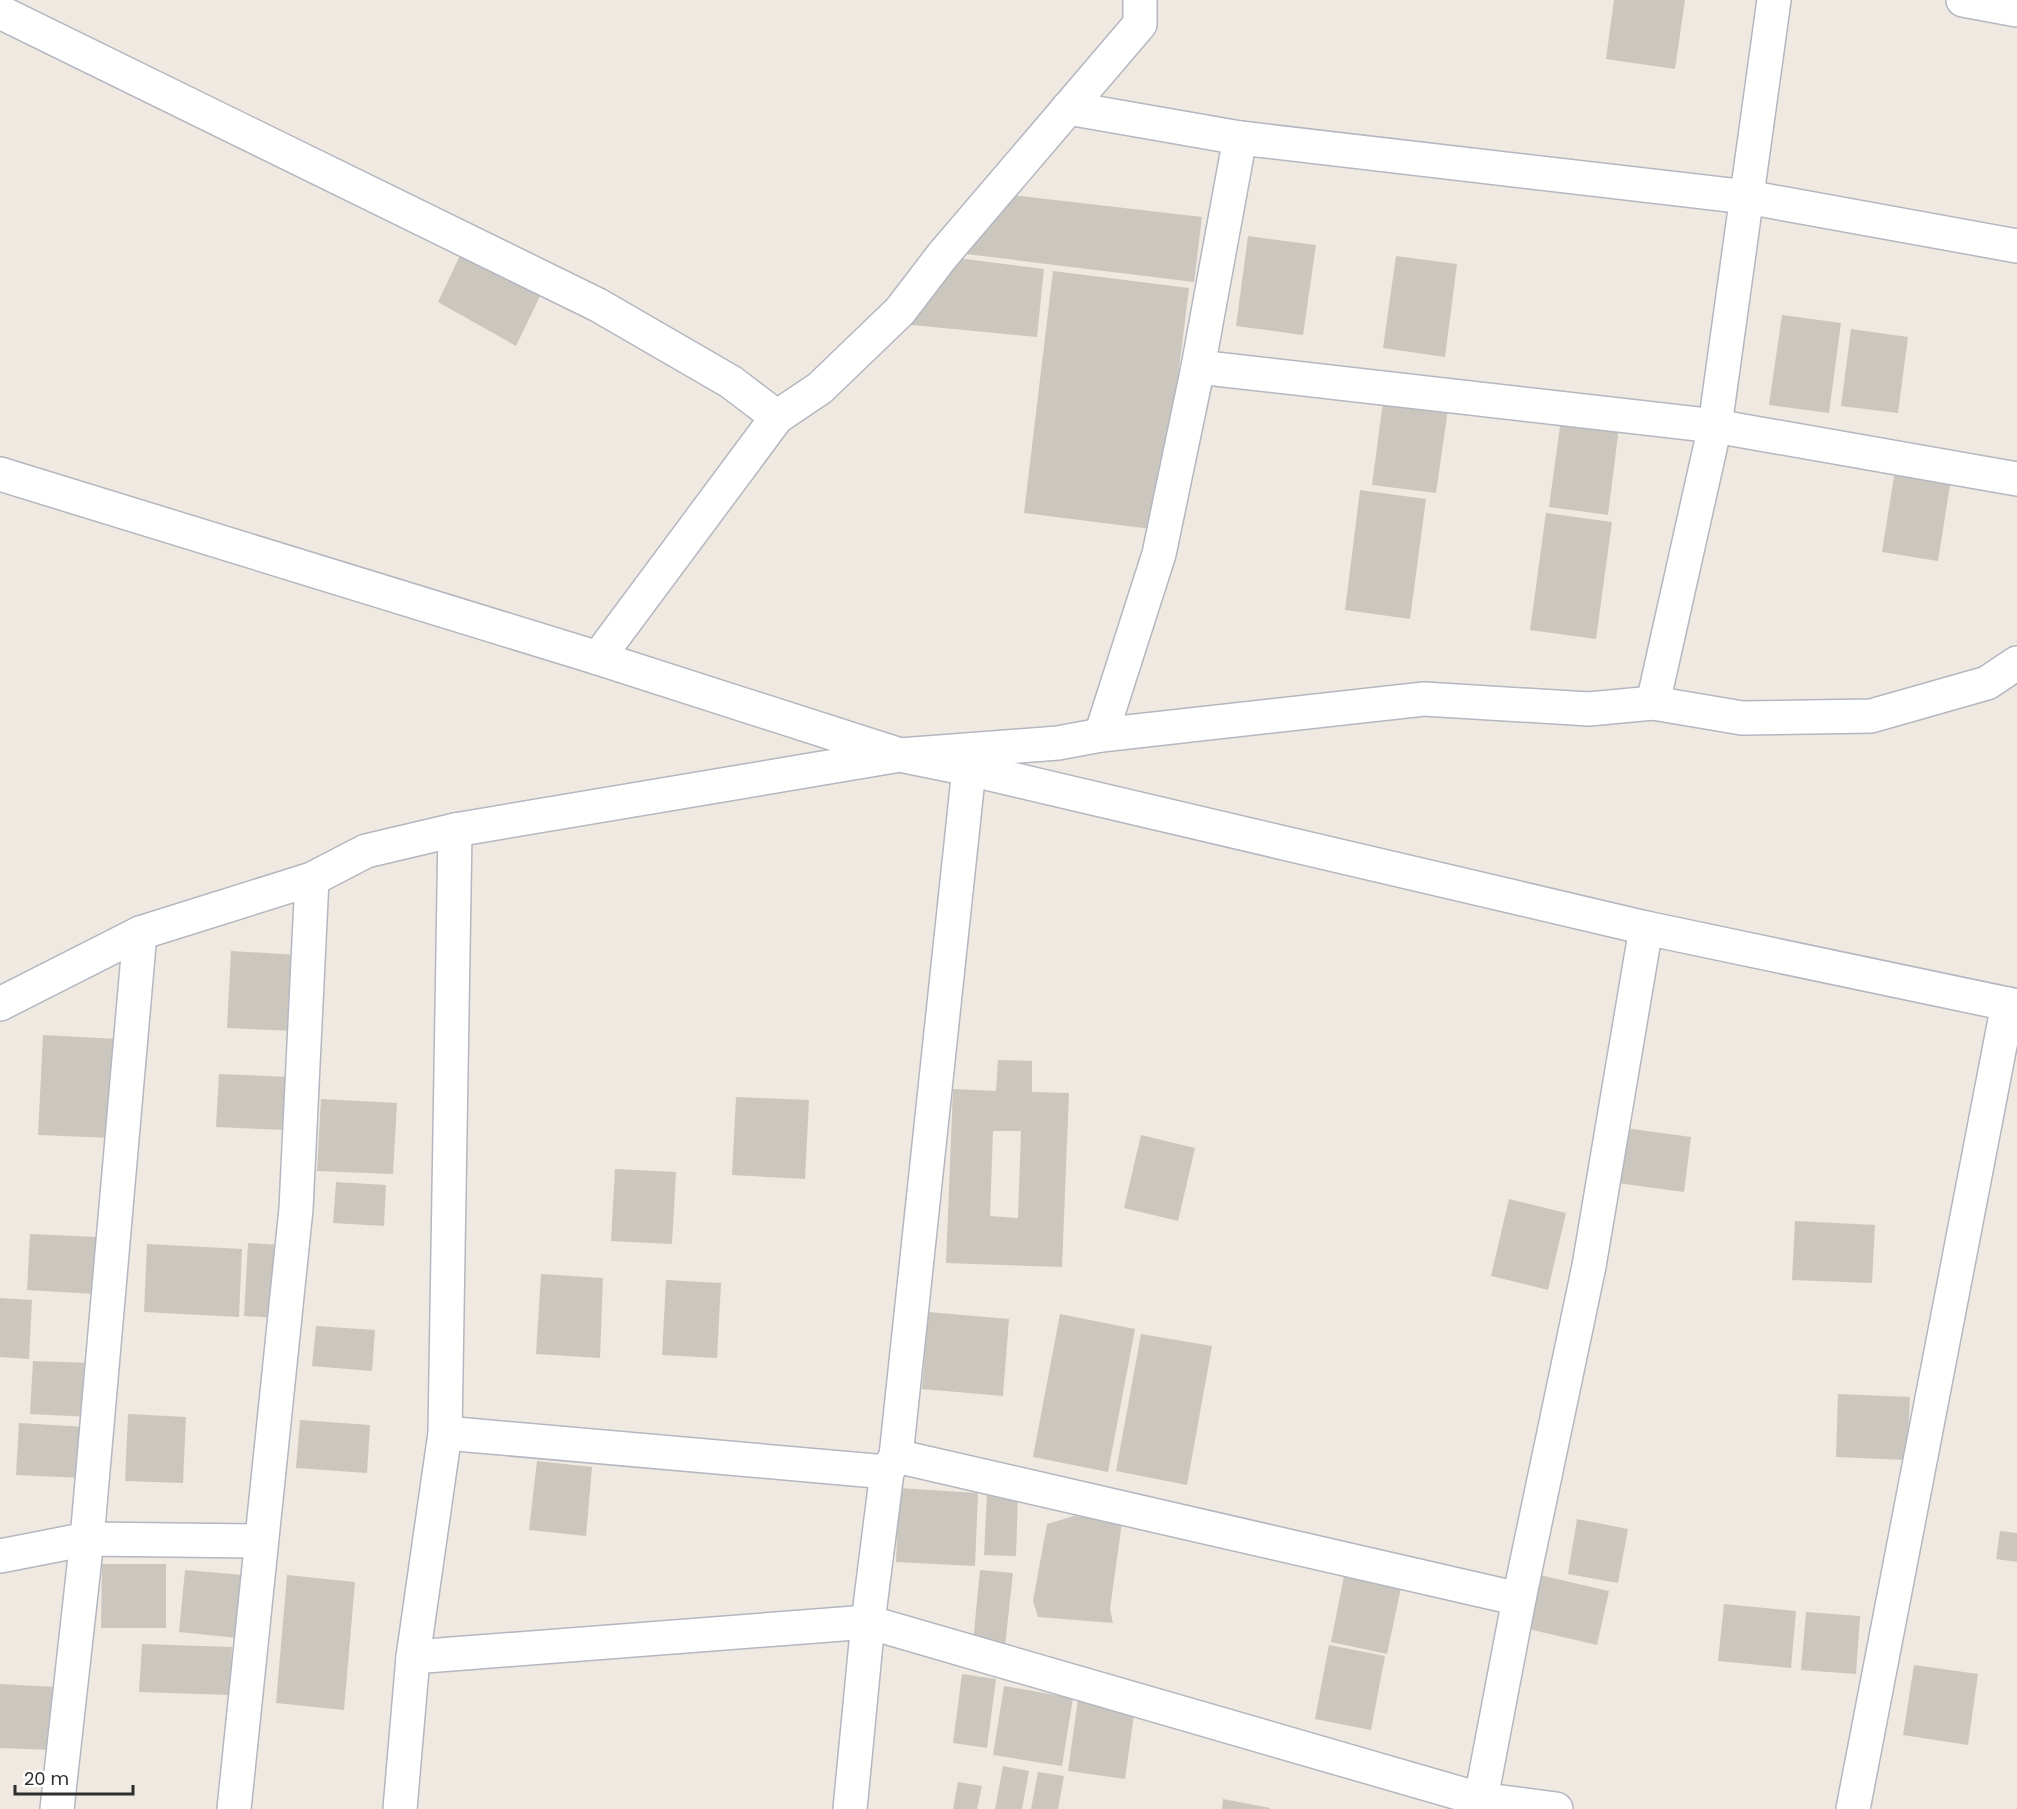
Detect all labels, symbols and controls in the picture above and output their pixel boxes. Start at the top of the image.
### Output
scale bar [15,1758,134,1796]
text: 20 m [24,1766,69,1791]

